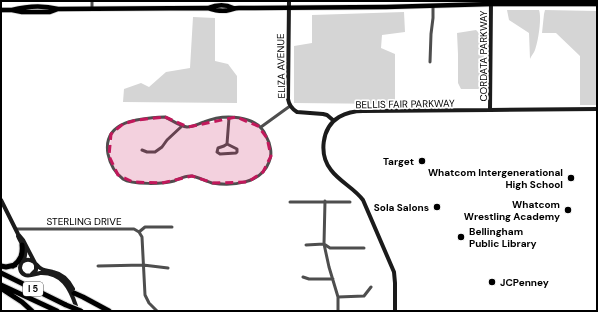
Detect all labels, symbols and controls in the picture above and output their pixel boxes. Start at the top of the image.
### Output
street label: CORDATA PARKWAY [477,10,490,102]
street label: ELIZA AVENUE [274,33,288,99]
street label: BELLIS FAIR PARKWAY [355,97,455,111]
place label: Target [383,155,414,168]
marker: Target [417,156,427,166]
place label: Whatcom Intergenerational High School [428,166,563,191]
marker: Whatcom Intergenerational High School [566,173,576,183]
place label: Whatcom Wrestling Academy [464,198,560,223]
place label: Sola Salons [374,201,429,214]
marker: Sola Salons [432,202,442,212]
marker: Whatcom Wrestling Academy [563,205,573,215]
street label: STERLING DRIVE [46,215,122,228]
place label: Bellingham Public Library [469,225,537,250]
marker: Bellingham Public Library [456,232,466,242]
place label: JCPenney [500,276,549,289]
marker: JCPenney [487,277,497,287]
road number: I 5 [23,282,43,296]

